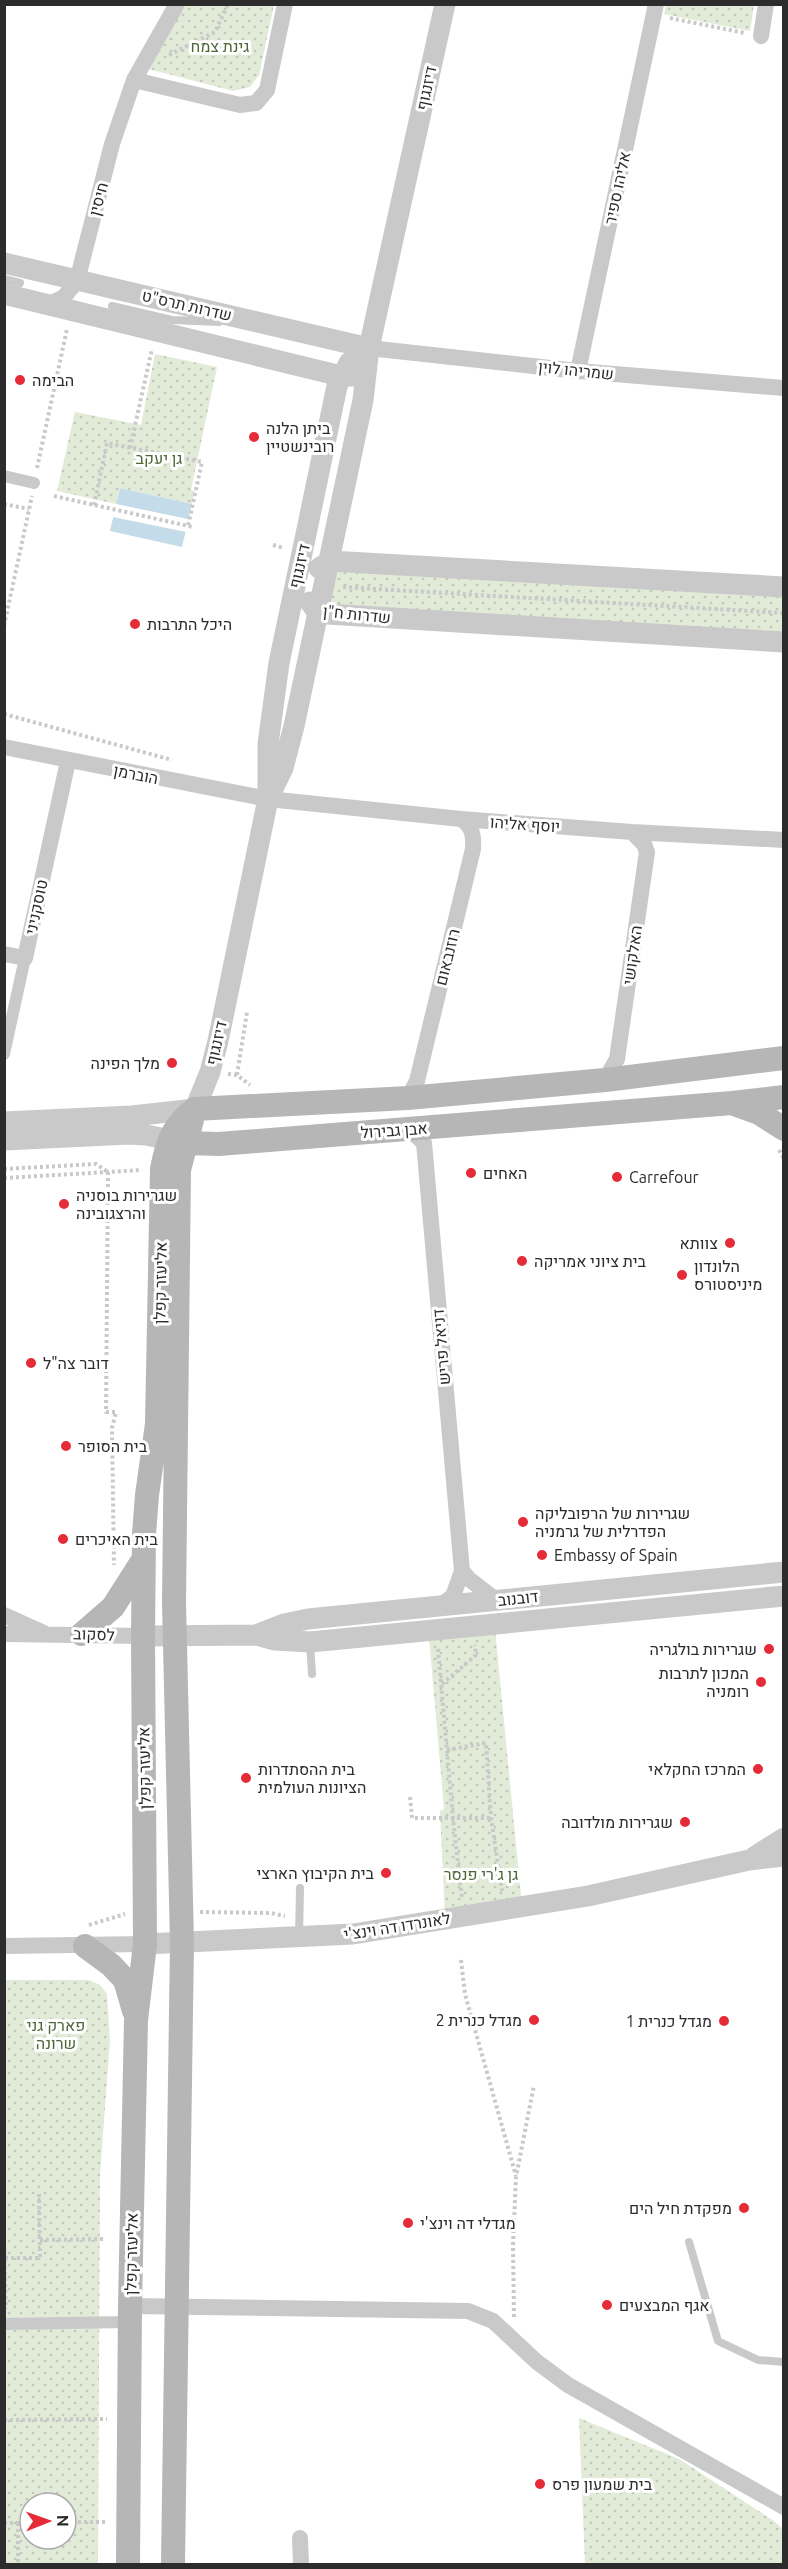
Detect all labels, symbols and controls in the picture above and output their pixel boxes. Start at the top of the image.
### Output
park label: גינת צמח [190,37,250,55]
street label: דיזנגוף [413,64,439,112]
street label: אליהו ספיר [601,150,633,226]
street label: חיסין [85,180,111,218]
street label: שדרות תרס"ט [140,286,234,324]
street label: שמריהו לוין [537,357,615,383]
place label: הבימה [32,371,74,389]
marker: הבימה [13,373,27,387]
place label: ביתן הלנה רובינשטיין [266,419,334,455]
marker: ביתן הלנה רובינשטיין [247,430,261,444]
park label: גן יעקב [136,449,182,467]
street label: דיזנגוף [285,542,313,590]
street label: שדרות ח"ן [322,601,392,627]
place label: היכל התרבות [147,615,232,633]
marker: היכל התרבות [128,617,142,631]
street label: הוברמן [112,761,160,787]
street label: יוסף אליהו [489,813,561,835]
street label: טוסקניני [21,878,51,936]
street label: האלקושי [619,924,645,986]
street label: רוזנבאום [431,927,463,987]
street label: דיזנגוף [202,1019,230,1067]
place label: מלך הפינה [91,1054,160,1072]
marker: מלך הפינה [165,1056,179,1070]
street label: אבן גבירול [360,1119,428,1141]
place label: האחים [483,1164,527,1182]
marker: האחים [464,1166,478,1180]
place label: Carrefour [629,1168,699,1186]
marker: Carrefour [610,1170,624,1184]
place label: שגרירות בוסניה והרצגובינה [76,1186,177,1222]
marker: שגרירות בוסניה והרצגובינה [57,1197,71,1211]
place label: צוותא [680,1234,718,1252]
marker: צוותא [723,1236,737,1250]
street label: אליעזר קפלן [150,1242,170,1324]
place label: בית ציוני אמריקה [534,1252,647,1270]
marker: בית ציוני אמריקה [515,1254,529,1268]
place label: הלונדון מיניסטורס [694,1257,762,1293]
marker: הלונדון מיניסטורס [675,1268,689,1282]
street label: דניאל פריש [429,1308,453,1386]
place label: דובר צה"ל [43,1354,109,1372]
marker: דובר צה"ל [24,1356,38,1370]
place label: בית הסופר [78,1437,148,1455]
marker: בית הסופר [59,1439,73,1453]
place label: שגרירות של הרפובליקה הפדרלית של גרמניה [535,1504,690,1540]
marker: שגרירות של הרפובליקה הפדרלית של גרמניה [516,1515,530,1529]
place label: בית האיכרים [75,1530,158,1548]
marker: בית האיכרים [56,1532,70,1546]
place label: Embassy of Spain [554,1546,678,1564]
marker: Embassy of Spain [535,1548,549,1562]
street label: דובנוב [497,1587,539,1609]
street label: לסקוב [73,1624,115,1644]
place label: שגרירות בולגריה [650,1640,757,1658]
marker: שגרירות בולגריה [762,1642,776,1656]
place label: המכון לתרבות רומניה [659,1664,749,1700]
marker: המכון לתרבות רומניה [754,1675,768,1689]
street label: אליעזר קפלן [134,1727,154,1809]
place label: בית ההסתדרות הציונות העולמית [258,1760,366,1796]
place label: המרכז החקלאי [648,1760,746,1778]
marker: המרכז החקלאי [751,1762,765,1776]
marker: בית ההסתדרות הציונות העולמית [239,1771,253,1785]
place label: שגרירות מולדובה [561,1813,673,1831]
marker: שגרירות מולדובה [678,1815,692,1829]
place label: בית הקיבוץ הארצי [256,1864,375,1882]
park label: גן ג'רי פנסר [444,1865,518,1883]
marker: בית הקיבוץ הארצי [379,1866,393,1880]
street label: לאונרדו דה וינצ'י [342,1909,452,1943]
place label: מגדל כנרית 2 [436,2011,522,2029]
place label: מגדל כנרית 1 [626,2012,712,2030]
marker: מגדל כנרית 2 [527,2013,541,2027]
marker: מגדל כנרית 1 [717,2014,731,2028]
park label: פארק גני שרונה [27,2016,85,2052]
place label: מפקדת חיל הים [629,2199,732,2217]
marker: מפקדת חיל הים [737,2201,751,2215]
street label: אליעזר קפלן [121,2213,141,2295]
place label: מגדלי דה וינצ'י [420,2214,516,2232]
marker: מגדלי דה וינצ'י [401,2216,415,2230]
place label: אגף המבצעים [619,2296,710,2314]
marker: אגף המבצעים [600,2298,614,2312]
place label: בית שמעון פרס [552,2475,653,2493]
marker: בית שמעון פרס [533,2477,547,2491]
north arrow [18,2491,78,2551]
text: N [54,2515,72,2527]

